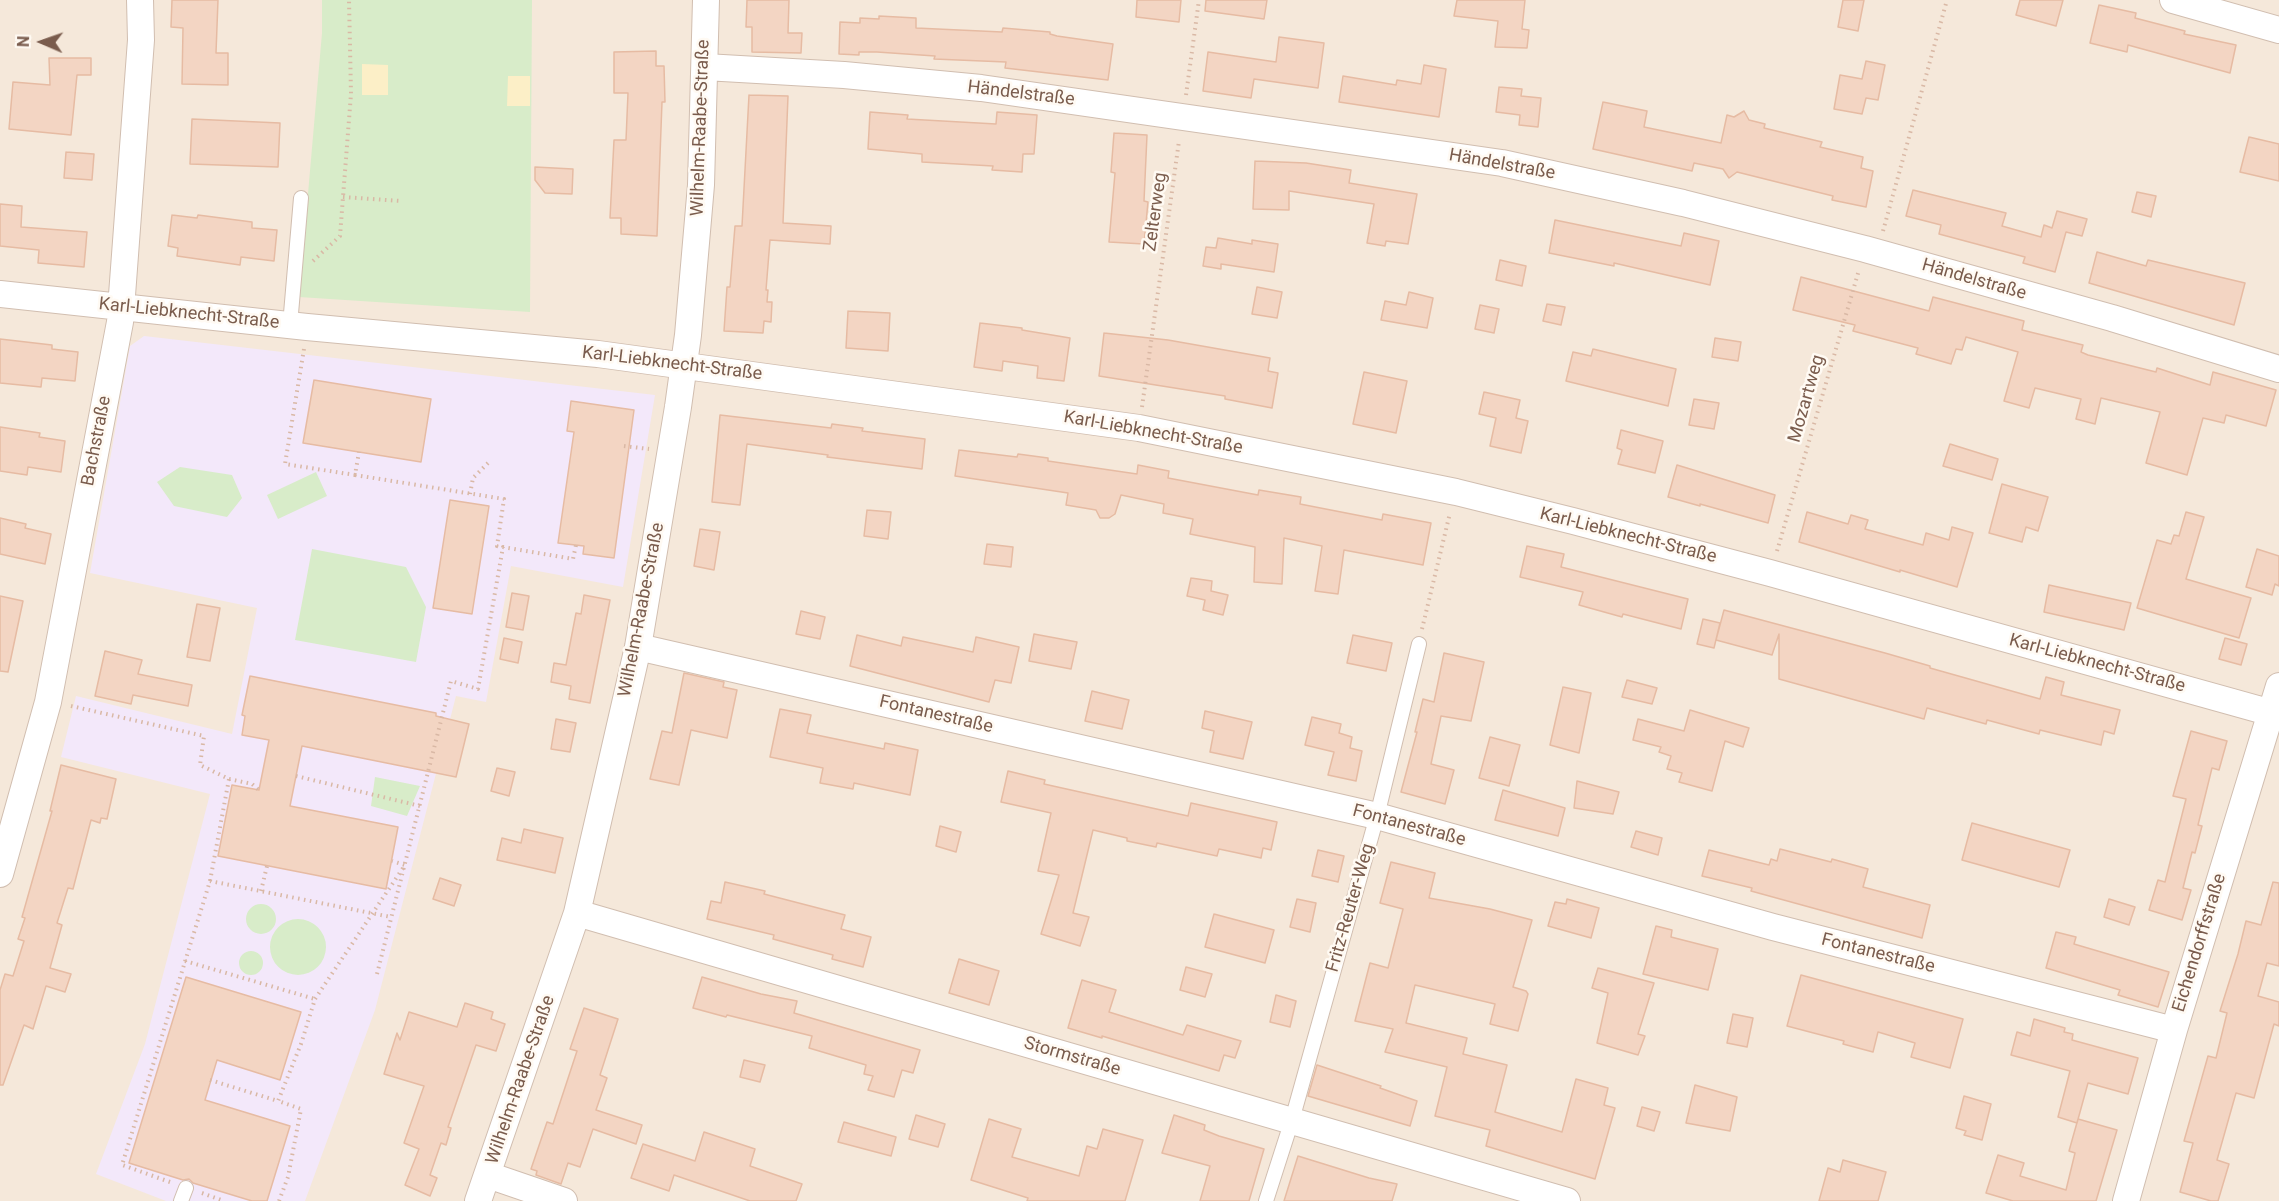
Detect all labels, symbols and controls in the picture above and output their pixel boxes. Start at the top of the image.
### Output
north arrow [12,12,72,72]
text: N [14,35,33,47]
street label: Wilhelm-Raabe-Straße [687,39,715,217]
street label: Händelstraße [966,77,1076,111]
street label: Händelstraße [1447,145,1557,185]
street label: Zelterweg [1140,171,1172,253]
street label: Händelstraße [1919,255,2029,305]
street label: Karl-Liebknecht-Straße [98,294,280,334]
street label: Karl-Liebknecht-Straße [581,342,763,386]
street label: Mozartweg [1784,353,1830,445]
street label: Bachstraße [78,394,116,488]
street label: Karl-Liebknecht-Straße [1062,407,1244,459]
street label: Karl-Liebknecht-Straße [1537,504,1719,568]
street label: Wilhelm-Raabe-Straße [615,521,669,699]
street label: Karl-Liebknecht-Straße [2007,630,2187,698]
street label: Fontanestraße [877,691,995,739]
street label: Fontanestraße [1350,801,1468,851]
street label: Fritz-Reuter-Weg [1322,841,1380,975]
street label: Eichendorffstraße [2169,871,2231,1015]
street label: Fontanestraße [1819,929,1937,979]
street label: Wilhelm-Raabe-Straße [482,993,560,1167]
street label: Stormstraße [1021,1033,1123,1081]

